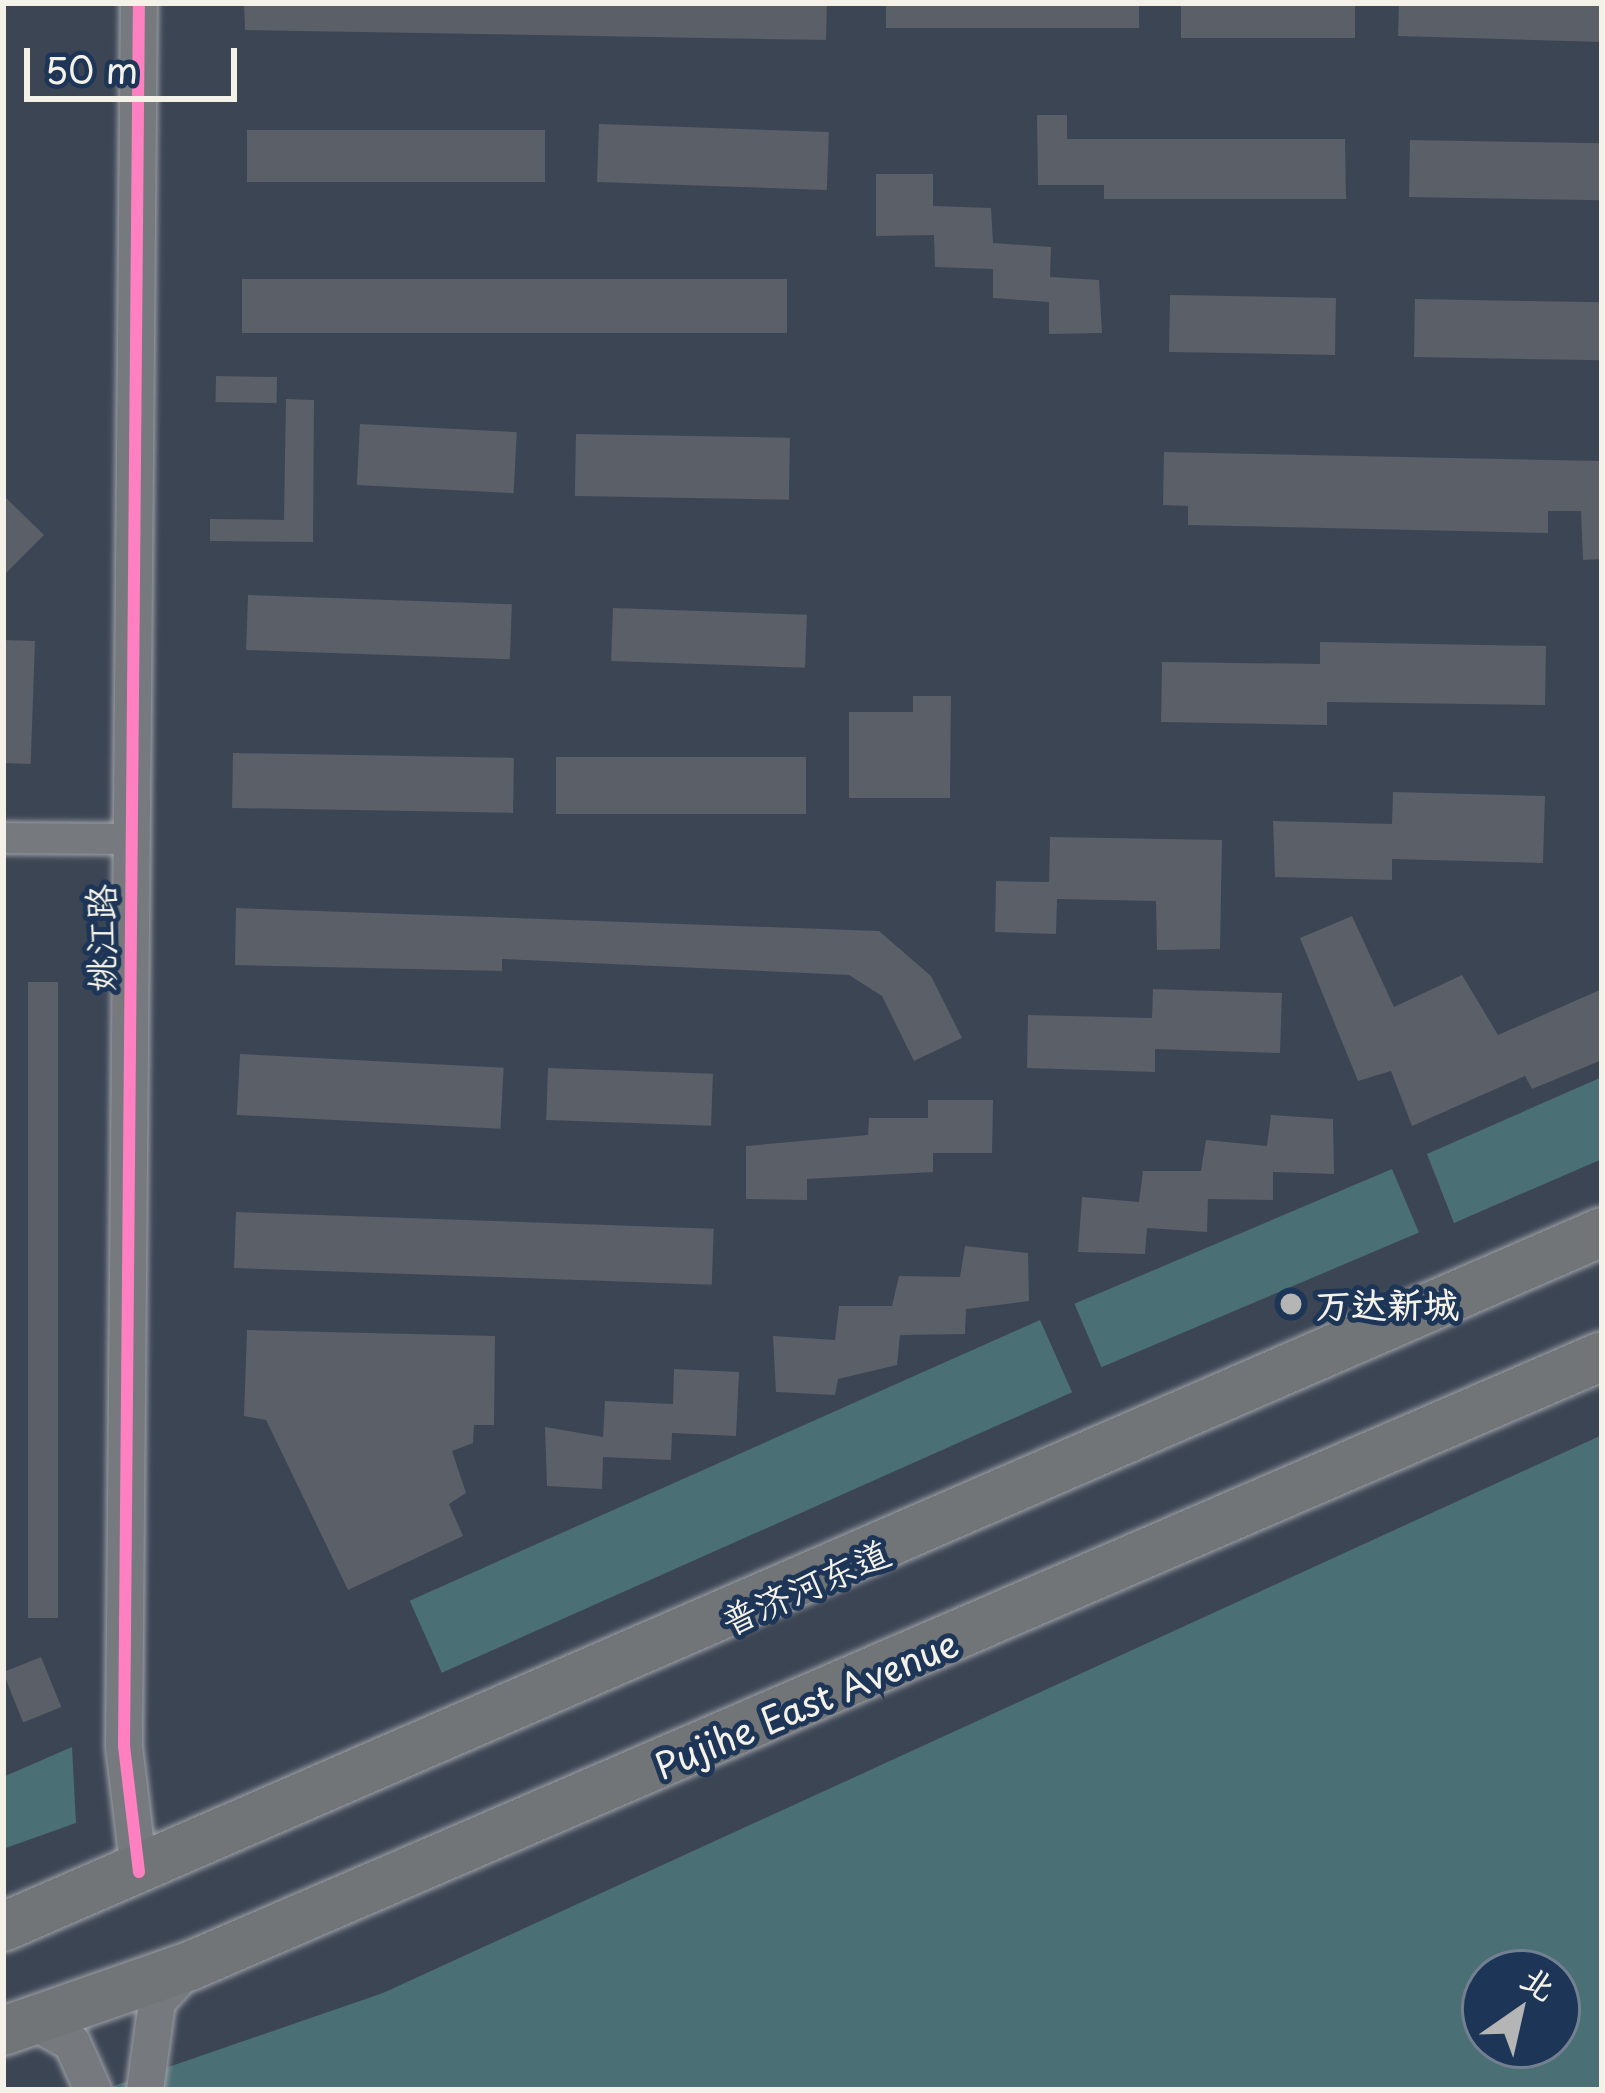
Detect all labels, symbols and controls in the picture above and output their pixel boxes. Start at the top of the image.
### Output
scale bar [30,24,243,98]
text: 50 m [45,42,138,96]
street label: 姚江路 [78,884,122,992]
place label: 万达新城 [1315,1282,1459,1326]
marker: 万达新城 [1278,1291,1304,1317]
street label: 普济河东道 [714,1530,896,1642]
street label: Pujihe East Avenue [648,1621,964,1787]
north arrow [1461,1949,1581,2069]
text: 北 [1512,1952,1567,2012]

